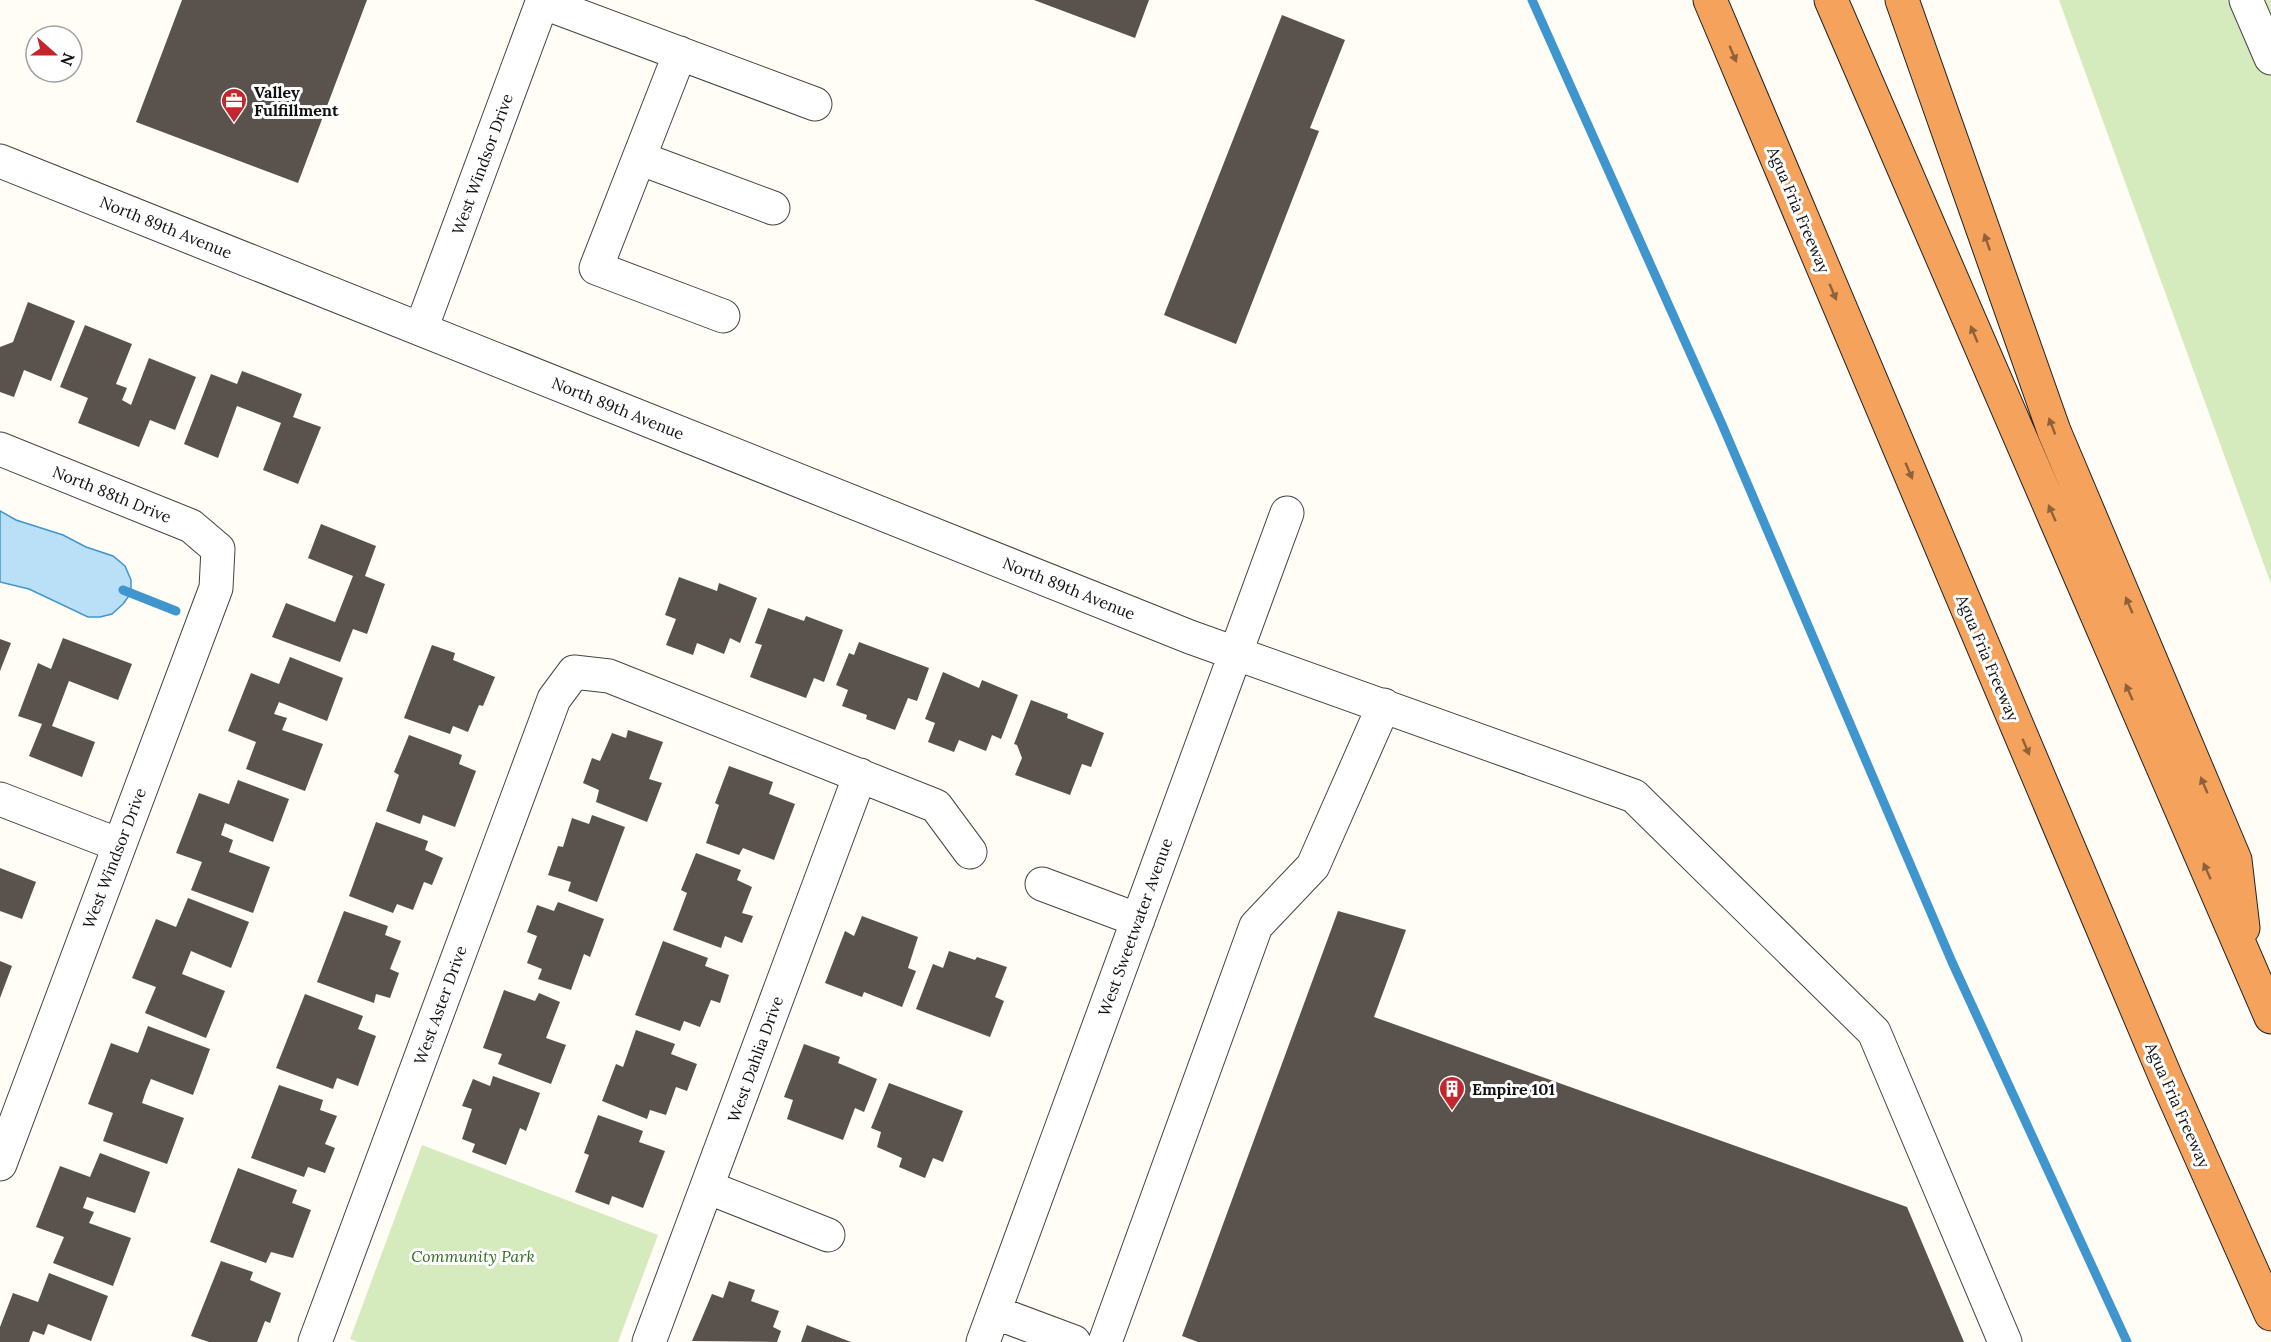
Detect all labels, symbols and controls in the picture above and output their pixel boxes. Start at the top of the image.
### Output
north arrow [24,24,84,84]
one-way arrow [1729,45,1738,63]
text: N [56,50,80,69]
place label: Valley Fulfillment [254,82,339,120]
office icon: Valley Fulfillment [219,86,249,124]
street label: West Windsor Drive [447,90,517,237]
street label: Agua Fria Freeway [1763,143,1835,277]
street label: North 89th Avenue [97,191,235,263]
one-way arrow [1981,233,1991,251]
one-way arrow [1829,283,1838,300]
one-way arrow [1969,325,1978,343]
street label: North 89th Avenue [549,372,687,444]
one-way arrow [2047,417,2056,435]
street label: North 88th Drive [50,461,175,527]
one-way arrow [1905,462,1914,480]
one-way arrow [2046,504,2056,522]
street label: North 89th Avenue [1000,552,1138,624]
street label: Agua Fria Freeway [1952,591,2024,725]
one-way arrow [2124,596,2134,614]
one-way arrow [2125,683,2134,700]
one-way arrow [2021,739,2031,757]
one-way arrow [2199,776,2209,794]
street label: West Windsor Drive [78,785,150,931]
street label: West Sweetwater Avenue [1093,835,1177,1019]
one-way arrow [2202,861,2212,879]
street label: West Aster Drive [409,942,471,1067]
street label: West Dahlia Drive [723,993,787,1125]
street label: Agua Fria Freeway [2141,1038,2215,1171]
building icon: Empire 101 [1437,1074,1467,1112]
place label: Empire 101 [1472,1079,1555,1099]
park label: Community Park [411,1246,535,1266]

